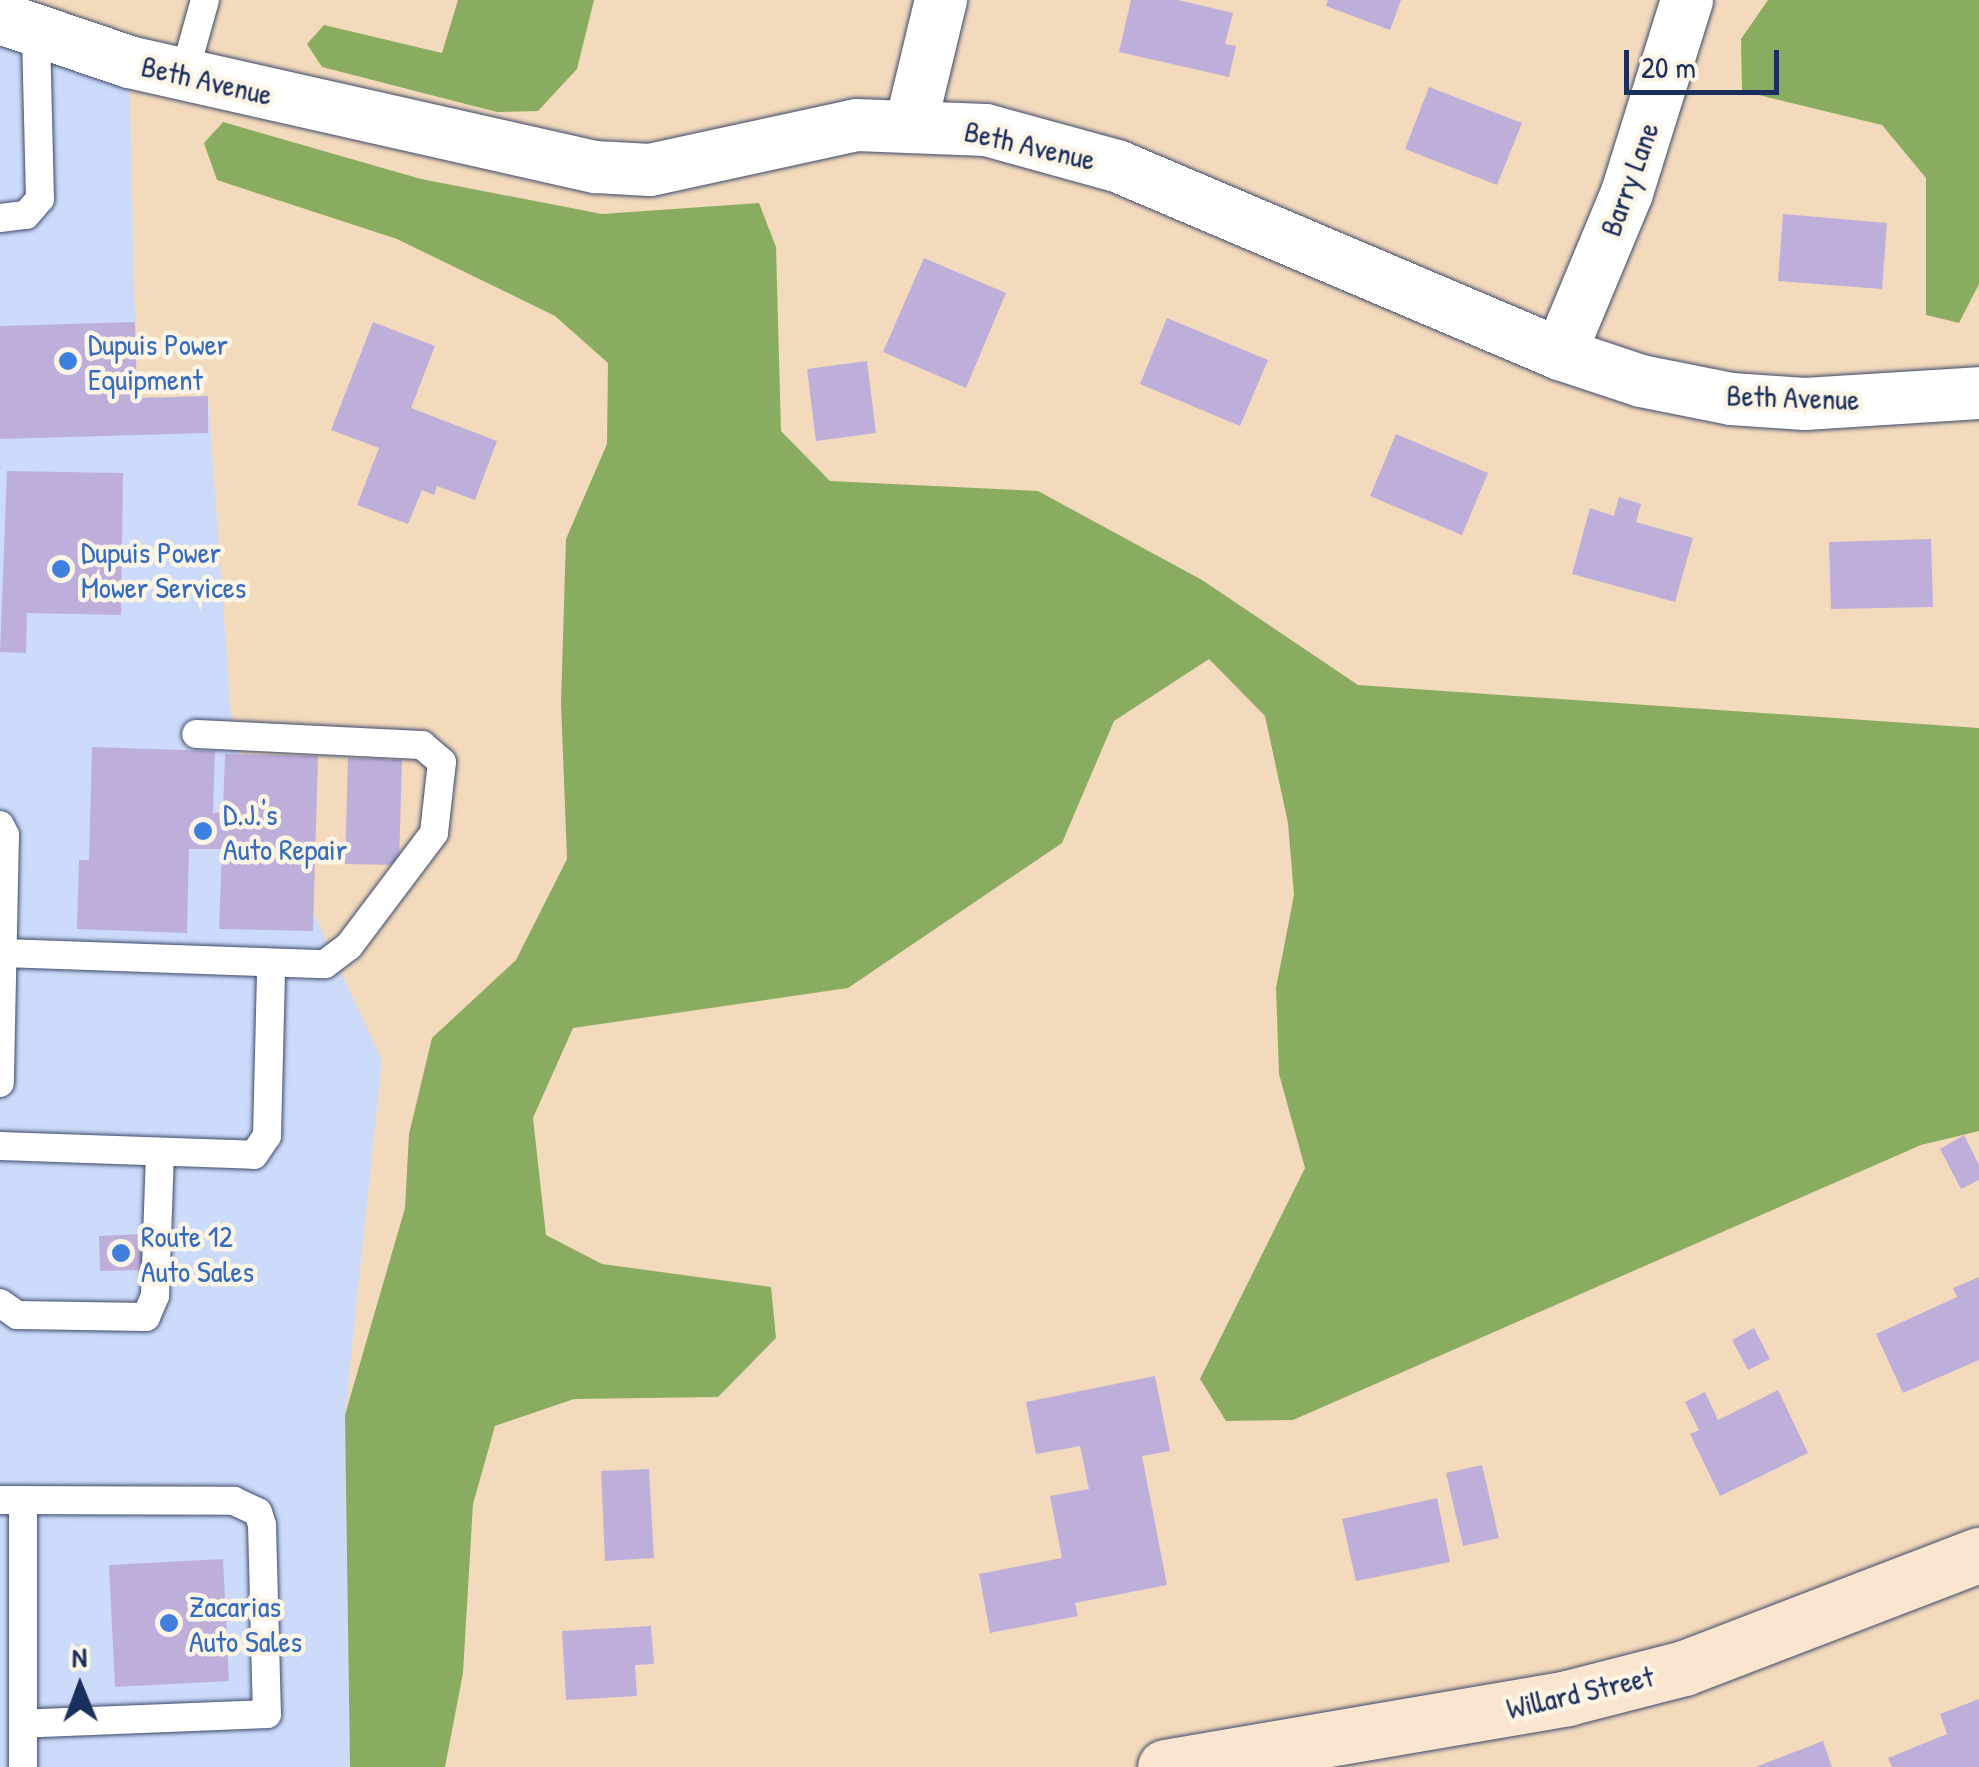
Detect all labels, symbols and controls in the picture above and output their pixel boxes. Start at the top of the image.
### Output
scale bar [1629,30,1784,92]
street label: Beth Avenue [138,47,276,113]
text: 20 m [1641,47,1696,87]
street label: Beth Avenue [961,112,1099,178]
street label: Barry Lane [1592,117,1666,241]
place label: Dupuis Power Equipment [88,326,228,396]
marker: Dupuis Power Equipment [57,350,79,372]
street label: Beth Avenue [1726,377,1860,417]
place label: Dupuis Power Mower Services [81,534,246,604]
marker: Dupuis Power Mower Services [50,558,72,580]
place label: D.J.'s Auto Repair [223,796,347,866]
marker: D.J.'s Auto Repair [192,820,214,842]
place label: Route 12 Auto Sales [141,1218,254,1288]
marker: Route 12 Auto Sales [110,1242,132,1264]
place label: Zacarias Auto Sales [189,1588,302,1658]
marker: Zacarias Auto Sales [158,1612,180,1634]
north arrow [30,1637,130,1737]
text: N [72,1638,87,1676]
street label: Willard Street [1503,1658,1657,1726]

